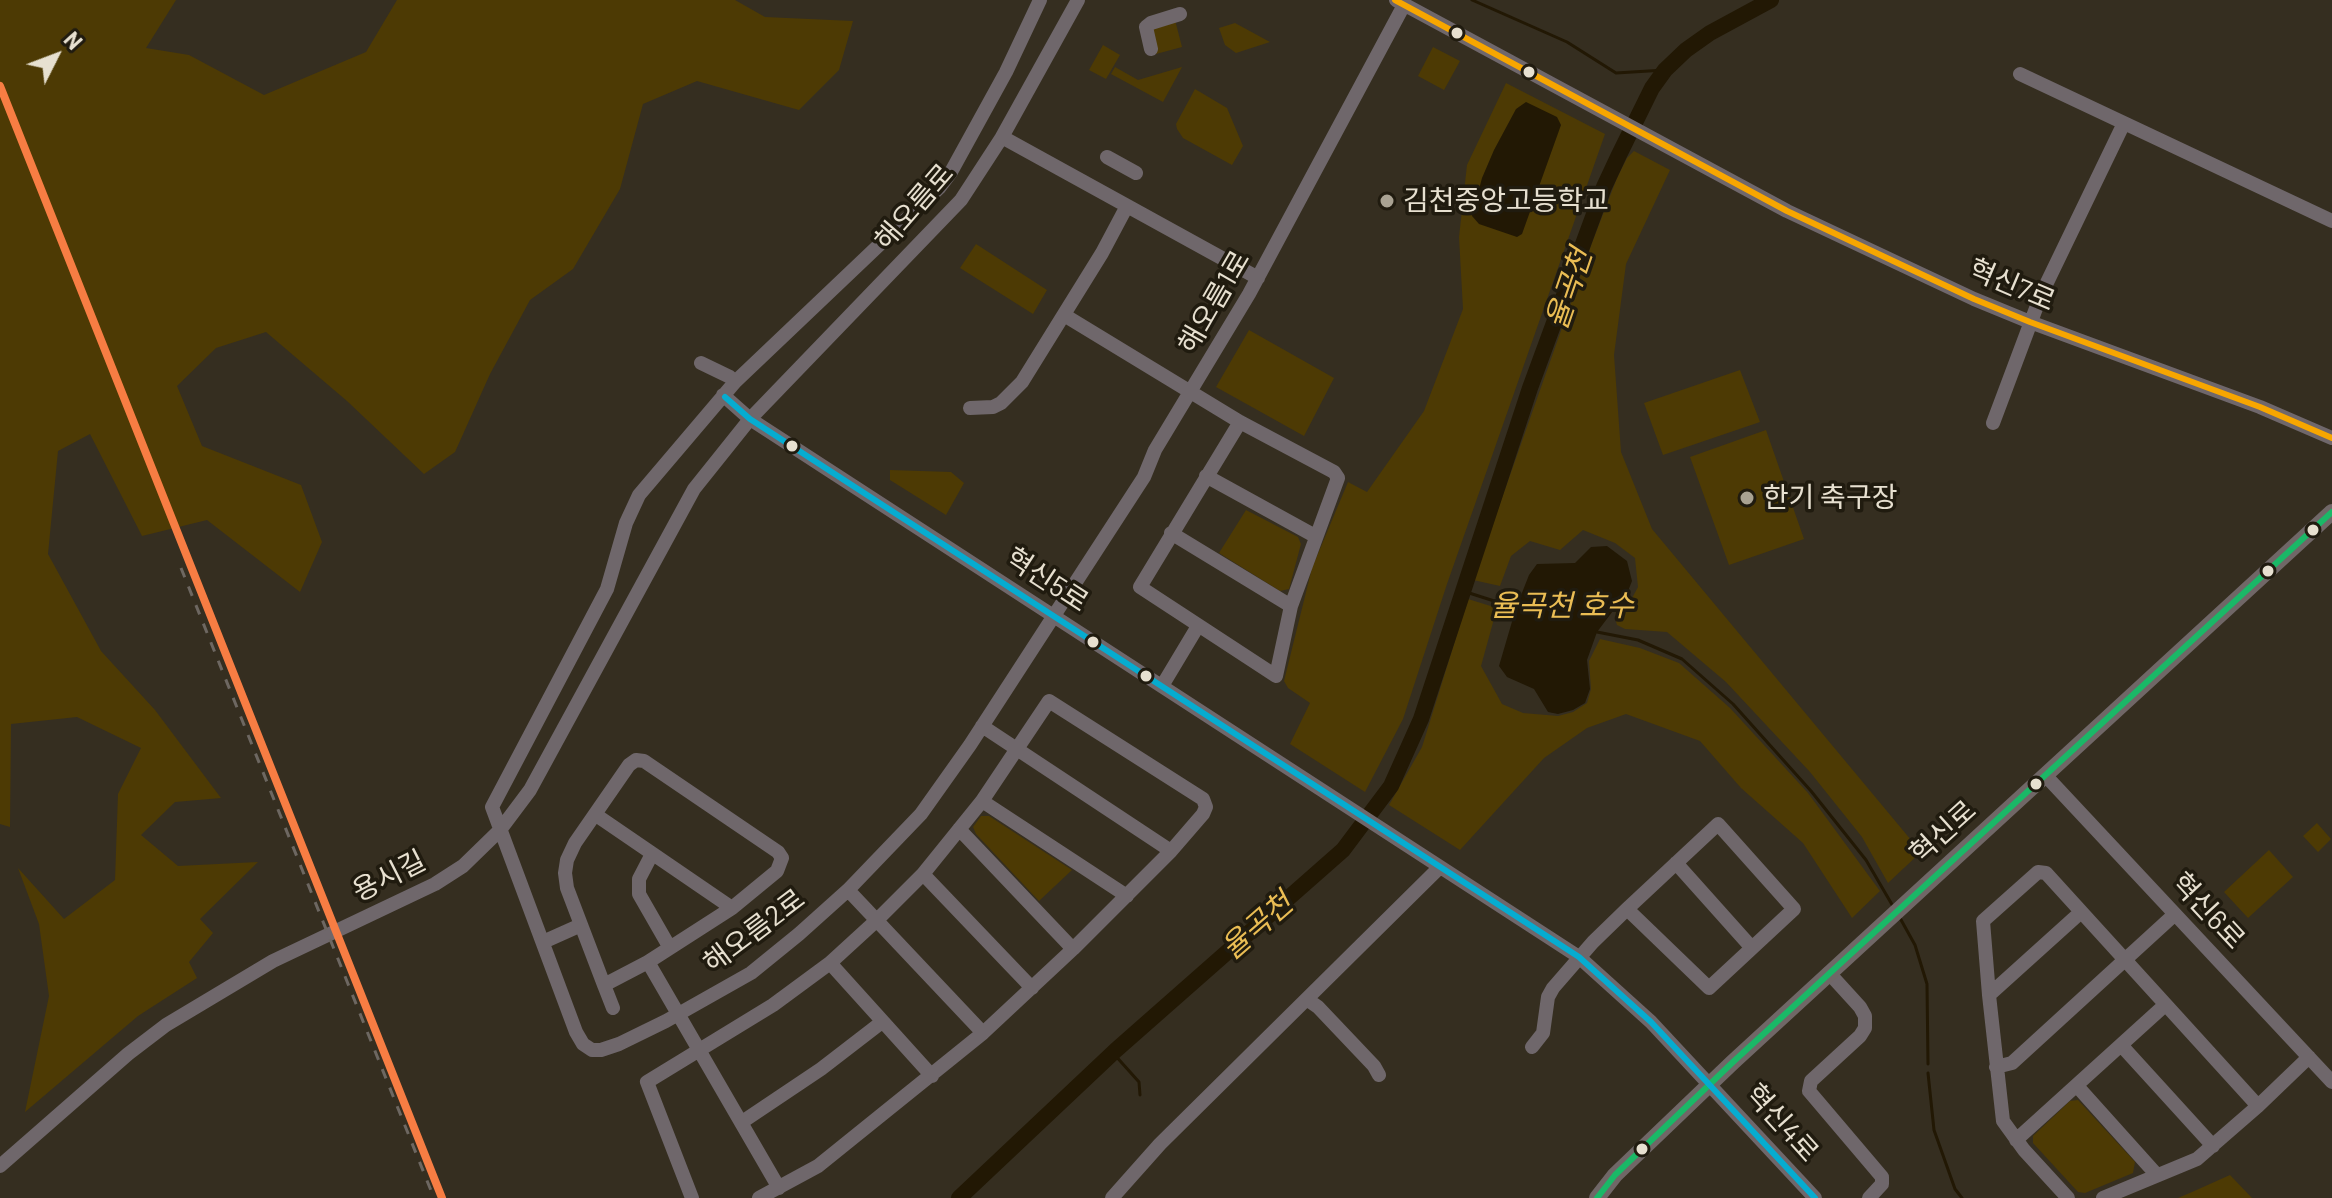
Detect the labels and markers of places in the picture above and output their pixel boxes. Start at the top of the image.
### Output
unlabelled marker [1449,25,1465,41]
unlabelled marker [1521,64,1537,80]
place label: 김천중앙고등학교 [1403,184,1609,218]
marker: 김천중앙고등학교 [1378,192,1396,210]
unlabelled marker [784,438,800,454]
place label: 한기 축구장 [1763,481,1897,515]
marker: 한기 축구장 [1738,489,1756,507]
unlabelled marker [2305,522,2321,538]
unlabelled marker [2260,563,2276,579]
unlabelled marker [1085,634,1101,650]
unlabelled marker [1138,668,1154,684]
unlabelled marker [2028,776,2044,792]
unlabelled marker [1634,1141,1650,1157]

